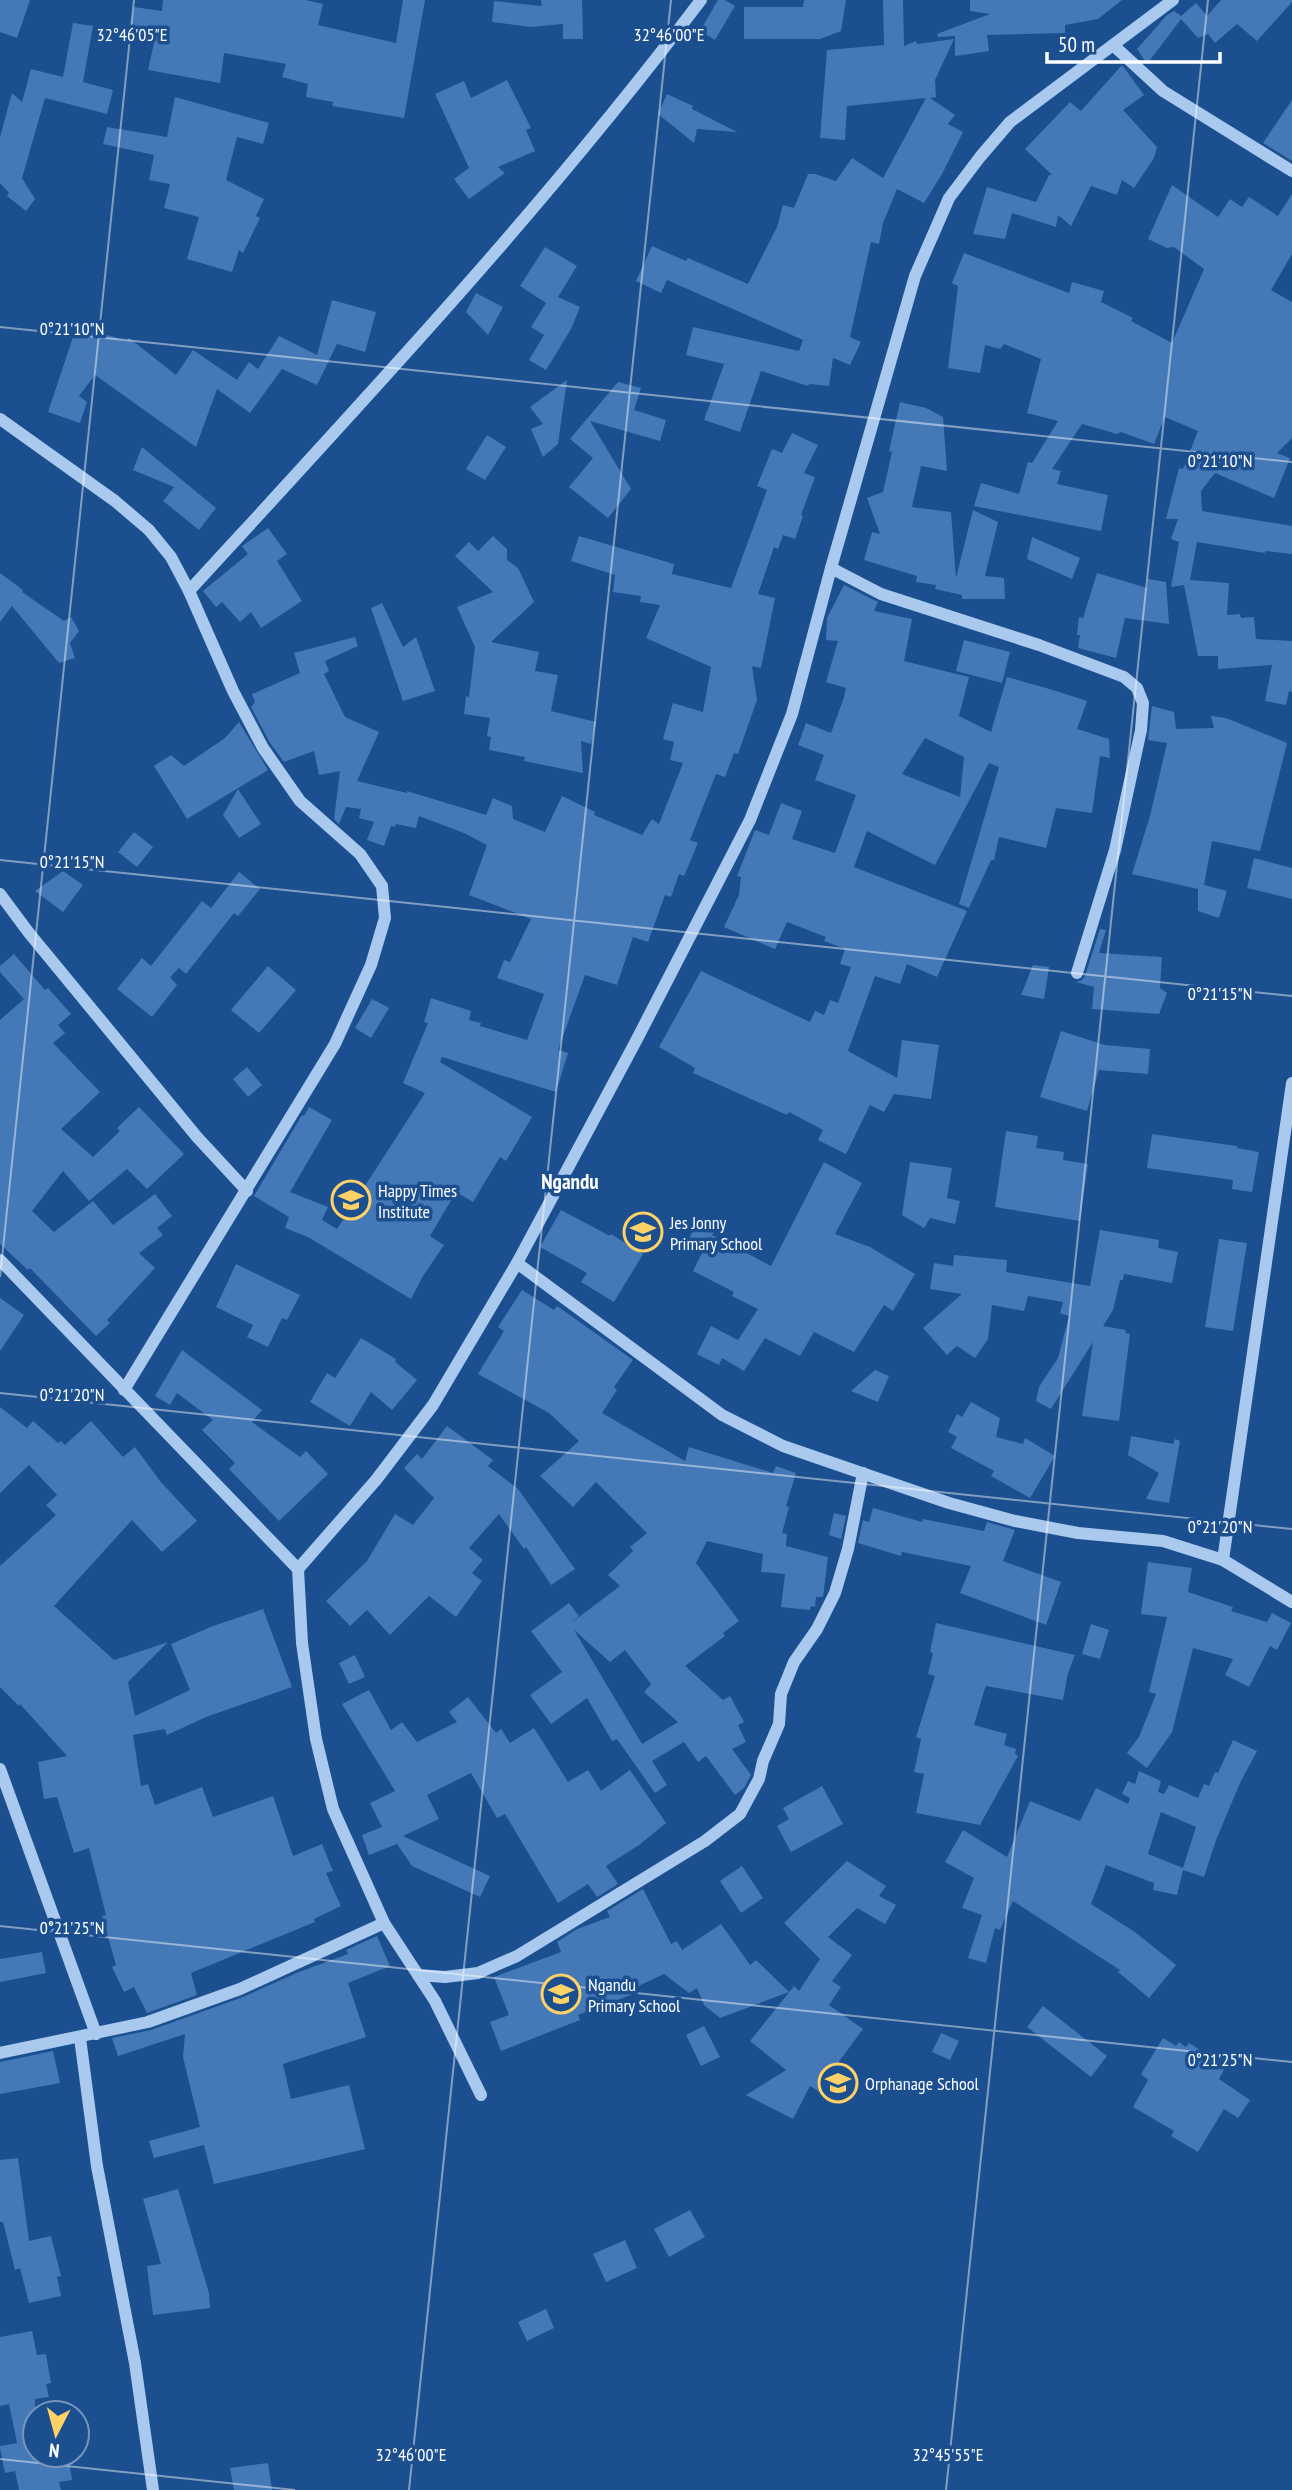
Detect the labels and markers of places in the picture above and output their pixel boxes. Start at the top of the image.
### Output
school or university icon: Happy Times Institute [330,1179,372,1221]
place label: Happy Times Institute [378,1179,457,1223]
school or university icon: Jes Jonny Primary School [622,1211,664,1253]
place label: Jes Jonny Primary School [669,1211,763,1255]
school or university icon: Ngandu Primary School [540,1973,582,2015]
place label: Ngandu Primary School [588,1973,681,2017]
school or university icon: Orphanage School [817,2062,859,2104]
place label: Orphanage School [865,2072,979,2095]

